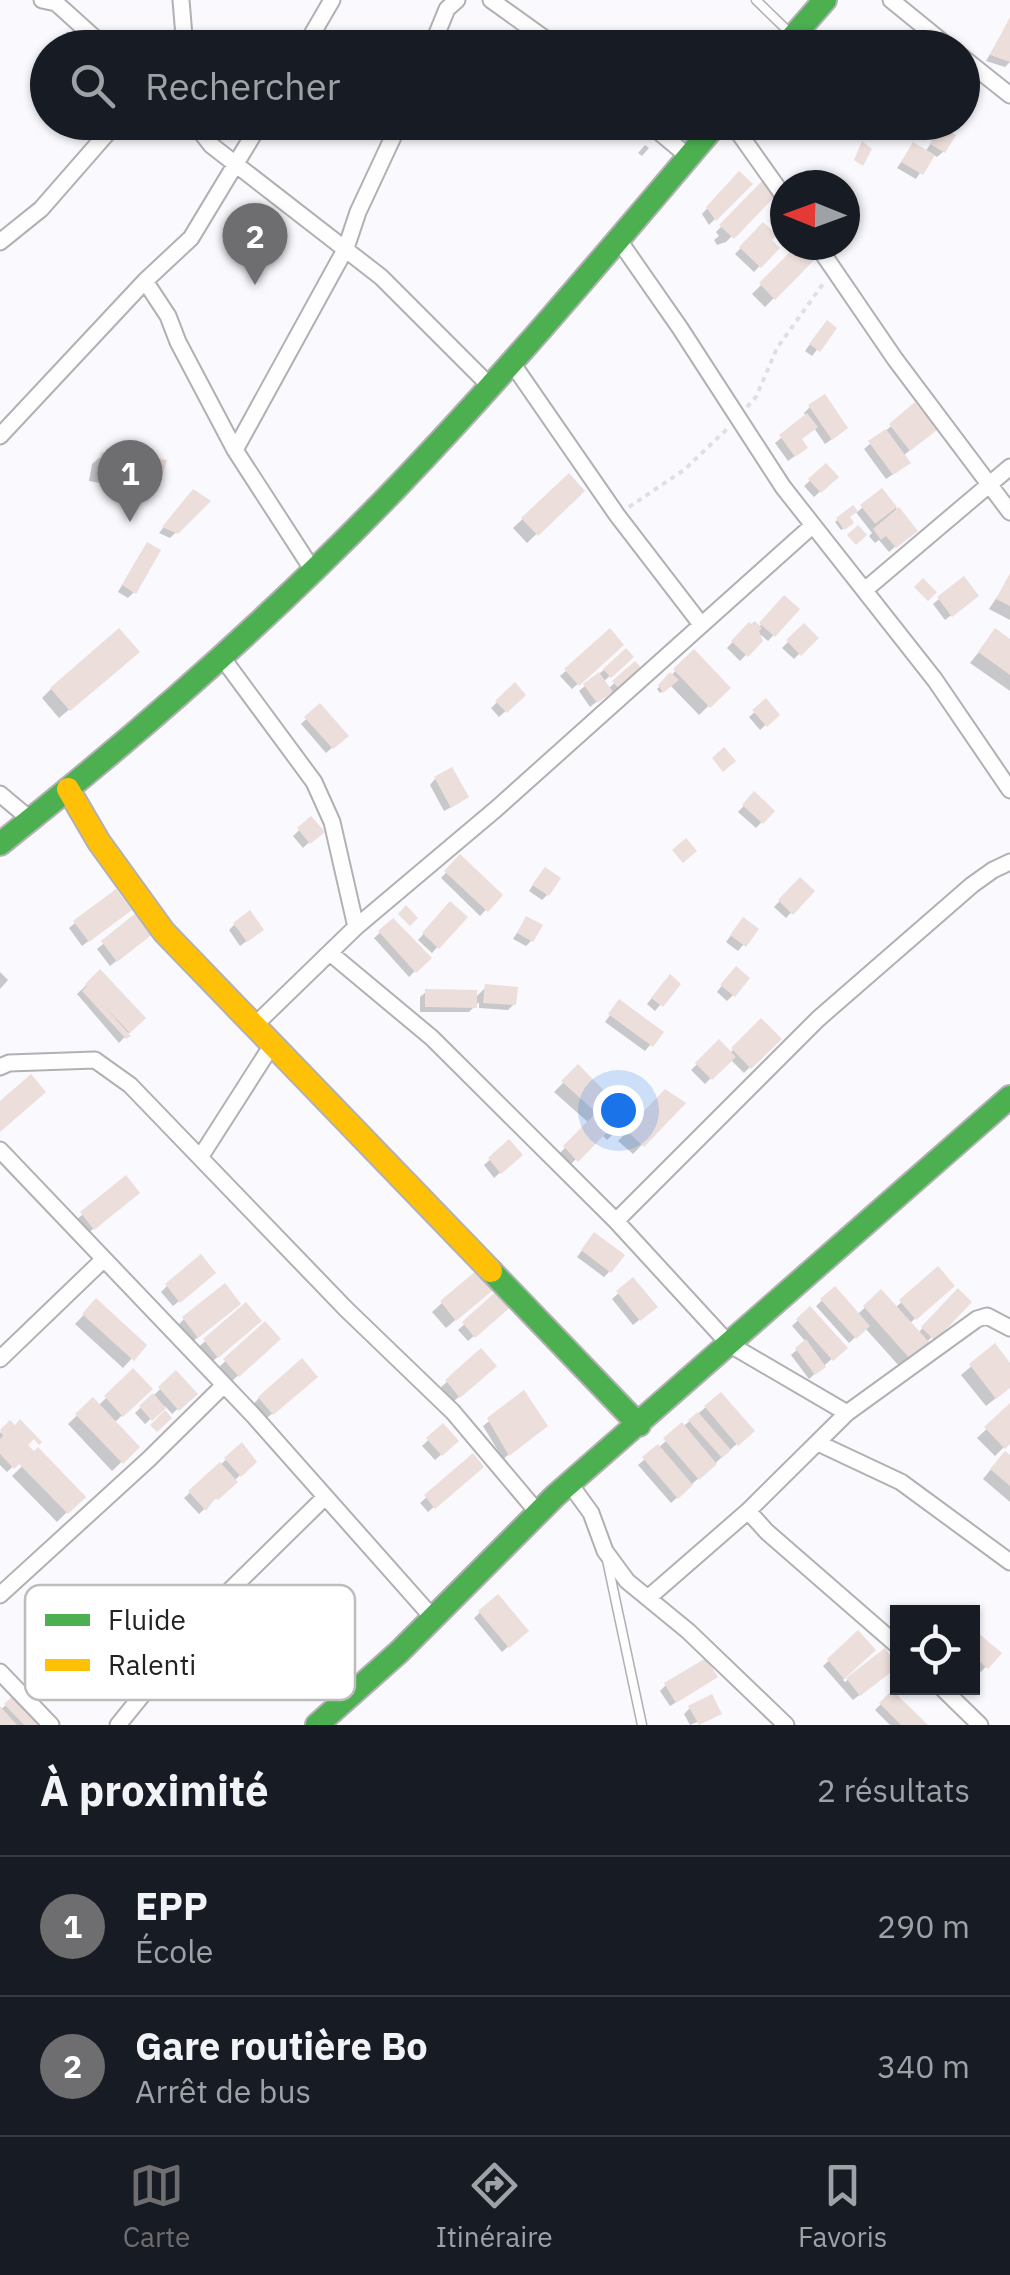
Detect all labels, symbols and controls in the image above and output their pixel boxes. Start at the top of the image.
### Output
search box [30,30,980,140]
icon: search [65,58,120,113]
text: Rechercher [145,61,340,110]
north arrow [770,170,860,260]
pin: 2 [222,202,288,285]
pin: 1 [98,440,162,522]
your location [593,1085,644,1136]
legend [25,1585,355,1700]
text: Fluide [108,1601,186,1638]
map controls [890,1605,980,1695]
button: locate [890,1605,980,1695]
text: Ralenti [108,1646,196,1683]
text: À proximité [40,1763,269,1818]
text: 2 résultats [817,1769,970,1811]
text: EPP [135,1881,208,1930]
text: 1 [63,1905,82,1947]
text: 290 m [877,1905,970,1947]
text: École [135,1930,213,1972]
text: Gare routière Bo [135,2021,428,2070]
text: 2 [63,2045,82,2087]
text: 340 m [877,2045,970,2087]
text: Arrêt de bus [135,2070,311,2112]
tab: Carte [123,2158,190,2255]
tab: Itinéraire [436,2158,553,2255]
tab: Favoris [798,2158,887,2255]

